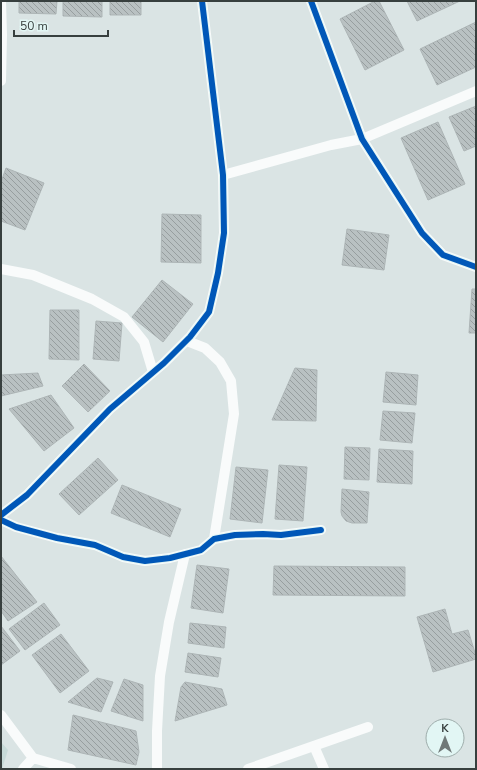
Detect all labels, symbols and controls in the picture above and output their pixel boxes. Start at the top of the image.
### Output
scale bar [14,12,108,38]
text: 50 m [20,18,48,34]
north arrow [425,718,465,758]
text: K [441,721,449,736]

